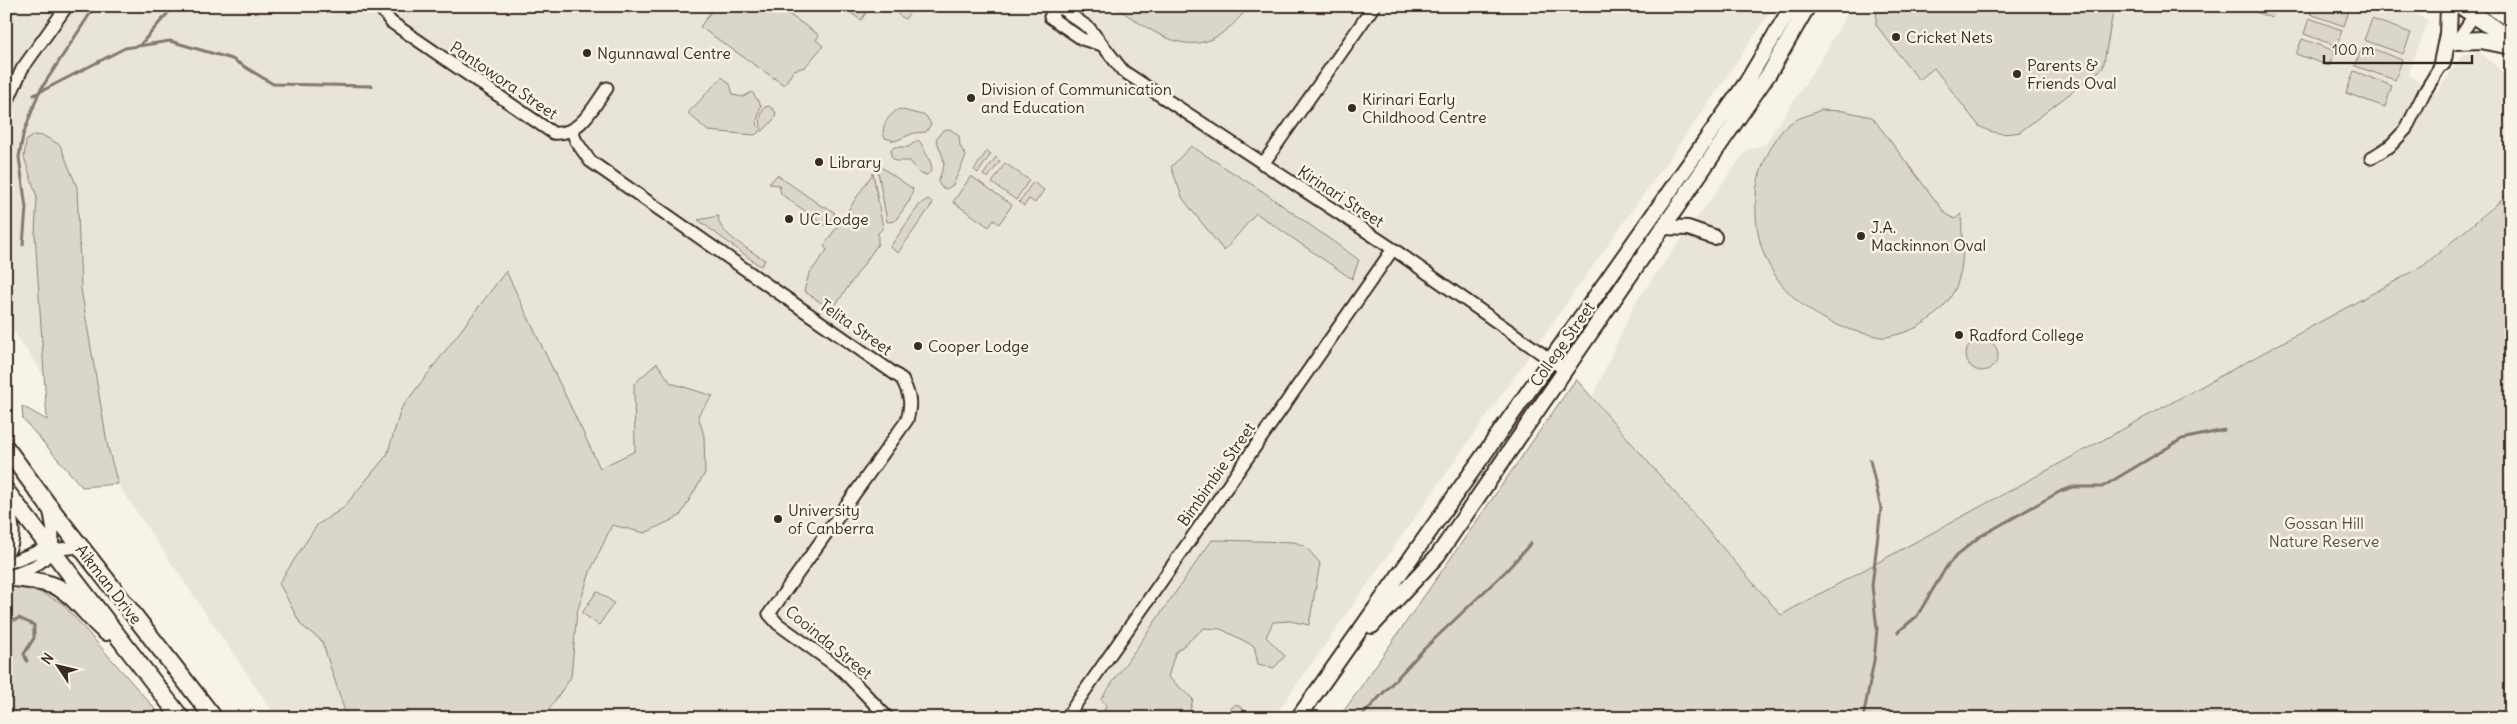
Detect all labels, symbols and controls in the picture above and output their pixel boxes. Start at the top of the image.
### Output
place label: Cricket Nets [1906,27,1993,47]
marker: Cricket Nets [1890,31,1902,43]
scale bar [2324,32,2472,64]
street label: Pantowora Street [446,37,562,124]
text: 100 m [2332,40,2374,59]
place label: Ngunnawal Centre [597,43,731,63]
marker: Ngunnawal Centre [581,47,593,59]
place label: Parents & Friends Oval [2027,55,2117,93]
marker: Parents & Friends Oval [2011,68,2023,80]
place label: Division of Communication and Education [981,79,1172,117]
place label: Kirinari Early Childhood Centre [1362,89,1487,127]
marker: Division of Communication and Education [965,92,977,104]
marker: Kirinari Early Childhood Centre [1346,102,1358,114]
place label: Library [829,152,881,172]
marker: Library [813,156,825,168]
street label: Kirinari Street [1294,161,1388,232]
place label: UC Lodge [799,209,869,229]
marker: UC Lodge [783,213,795,225]
place label: J.A. Mackinnon Oval [1871,217,1986,255]
marker: J.A. Mackinnon Oval [1855,230,1867,242]
street label: Telita Street [816,295,897,360]
street label: College Street [1525,297,1599,390]
place label: Radford College [1969,325,2084,345]
marker: Radford College [1953,329,1965,341]
place label: Cooper Lodge [928,336,1029,356]
marker: Cooper Lodge [912,340,924,352]
street label: Bimbimbie Street [1173,418,1260,530]
place label: University of Canberra [788,500,874,538]
marker: University of Canberra [772,513,784,525]
park label: Gossan Hill Nature Reserve [2269,513,2379,551]
street label: Aikman Drive [72,540,146,628]
street label: Cooinda Street [781,601,877,684]
north arrow [32,642,82,692]
text: N [37,649,58,668]

